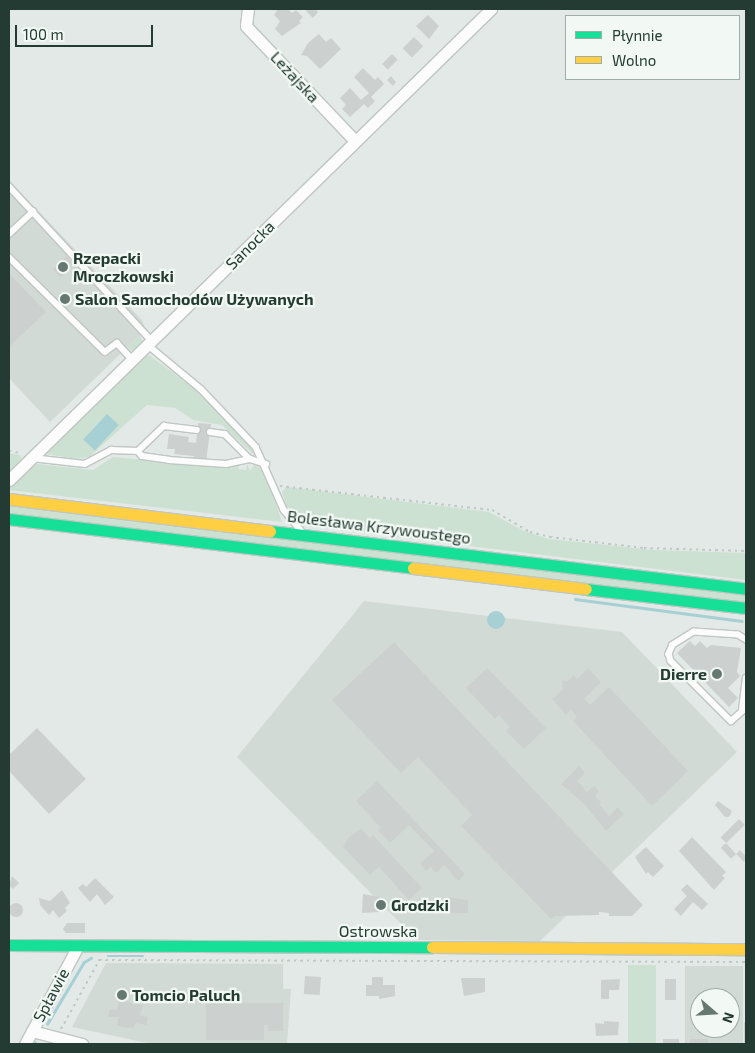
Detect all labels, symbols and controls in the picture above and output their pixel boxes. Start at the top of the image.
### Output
scale bar [18,15,155,47]
legend [565,15,740,80]
text: 100 m [23,25,64,43]
text: Płynnie [612,26,663,44]
street label: Leżajska [267,47,323,107]
text: Wolno [612,51,656,69]
street label: Sanocka [222,217,278,273]
place label: Rzepacki Mroczkowski [73,248,174,286]
marker: Rzepacki Mroczkowski [57,261,69,273]
place label: Salon Samochodów Używanych [75,289,314,309]
marker: Salon Samochodów Używanych [59,293,71,305]
street label: Bolesława Krzywoustego [286,506,472,548]
place label: Dierre [660,664,707,684]
marker: Dierre [711,668,723,680]
place label: Grodzki [391,895,449,915]
marker: Grodzki [375,899,387,911]
street label: Ostrowska [339,921,417,941]
street label: Spławie [29,965,73,1025]
place label: Tomcio Paluch [132,985,240,1005]
north arrow [690,988,740,1038]
marker: Tomcio Paluch [116,989,128,1001]
text: N [719,1010,738,1025]

